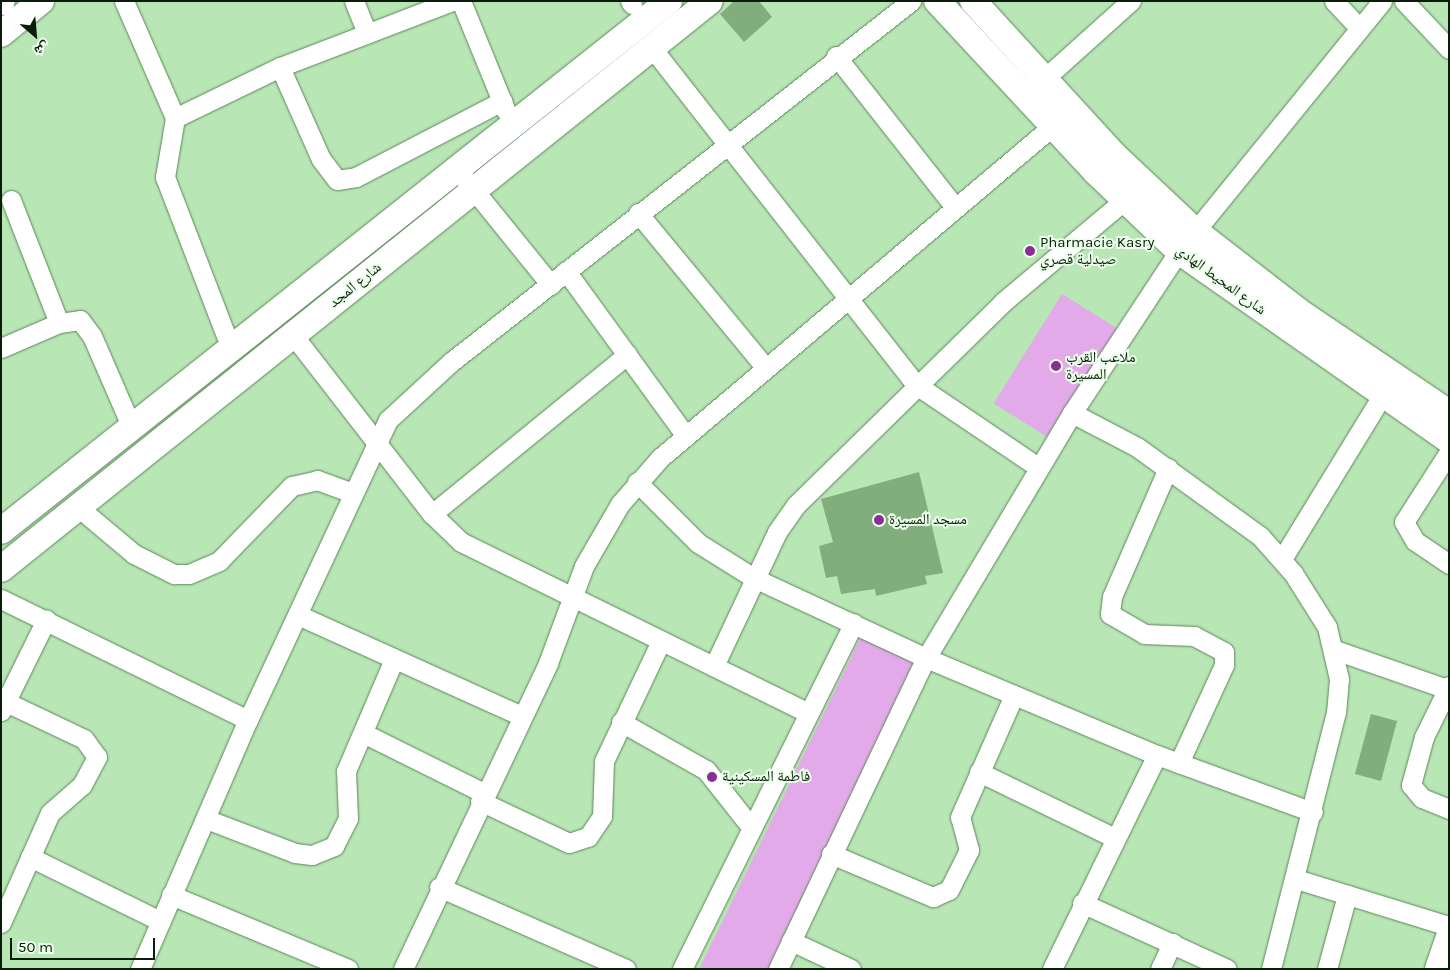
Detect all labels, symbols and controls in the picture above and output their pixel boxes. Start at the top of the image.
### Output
north arrow [10,10,60,60]
text: ش [32,38,53,60]
place label: Pharmacie Kasry صيدلية قصري [1040,233,1154,268]
street label: شارع المحيط الهادي [1172,241,1270,319]
marker: Pharmacie Kasry صيدلية قصري [1024,245,1036,257]
street label: شارع المجد [325,258,385,312]
place label: ملاعب القرب المسيرة [1066,348,1136,383]
marker: ملاعب القرب المسيرة [1050,360,1062,372]
place label: مسجد المسيرة [889,511,967,529]
marker: مسجد المسيرة [873,514,885,526]
place label: فاطمة المسكينية [722,768,810,786]
marker: فاطمة المسكينية [706,771,718,783]
scale bar [12,928,158,960]
text: 50 m [18,938,53,956]

